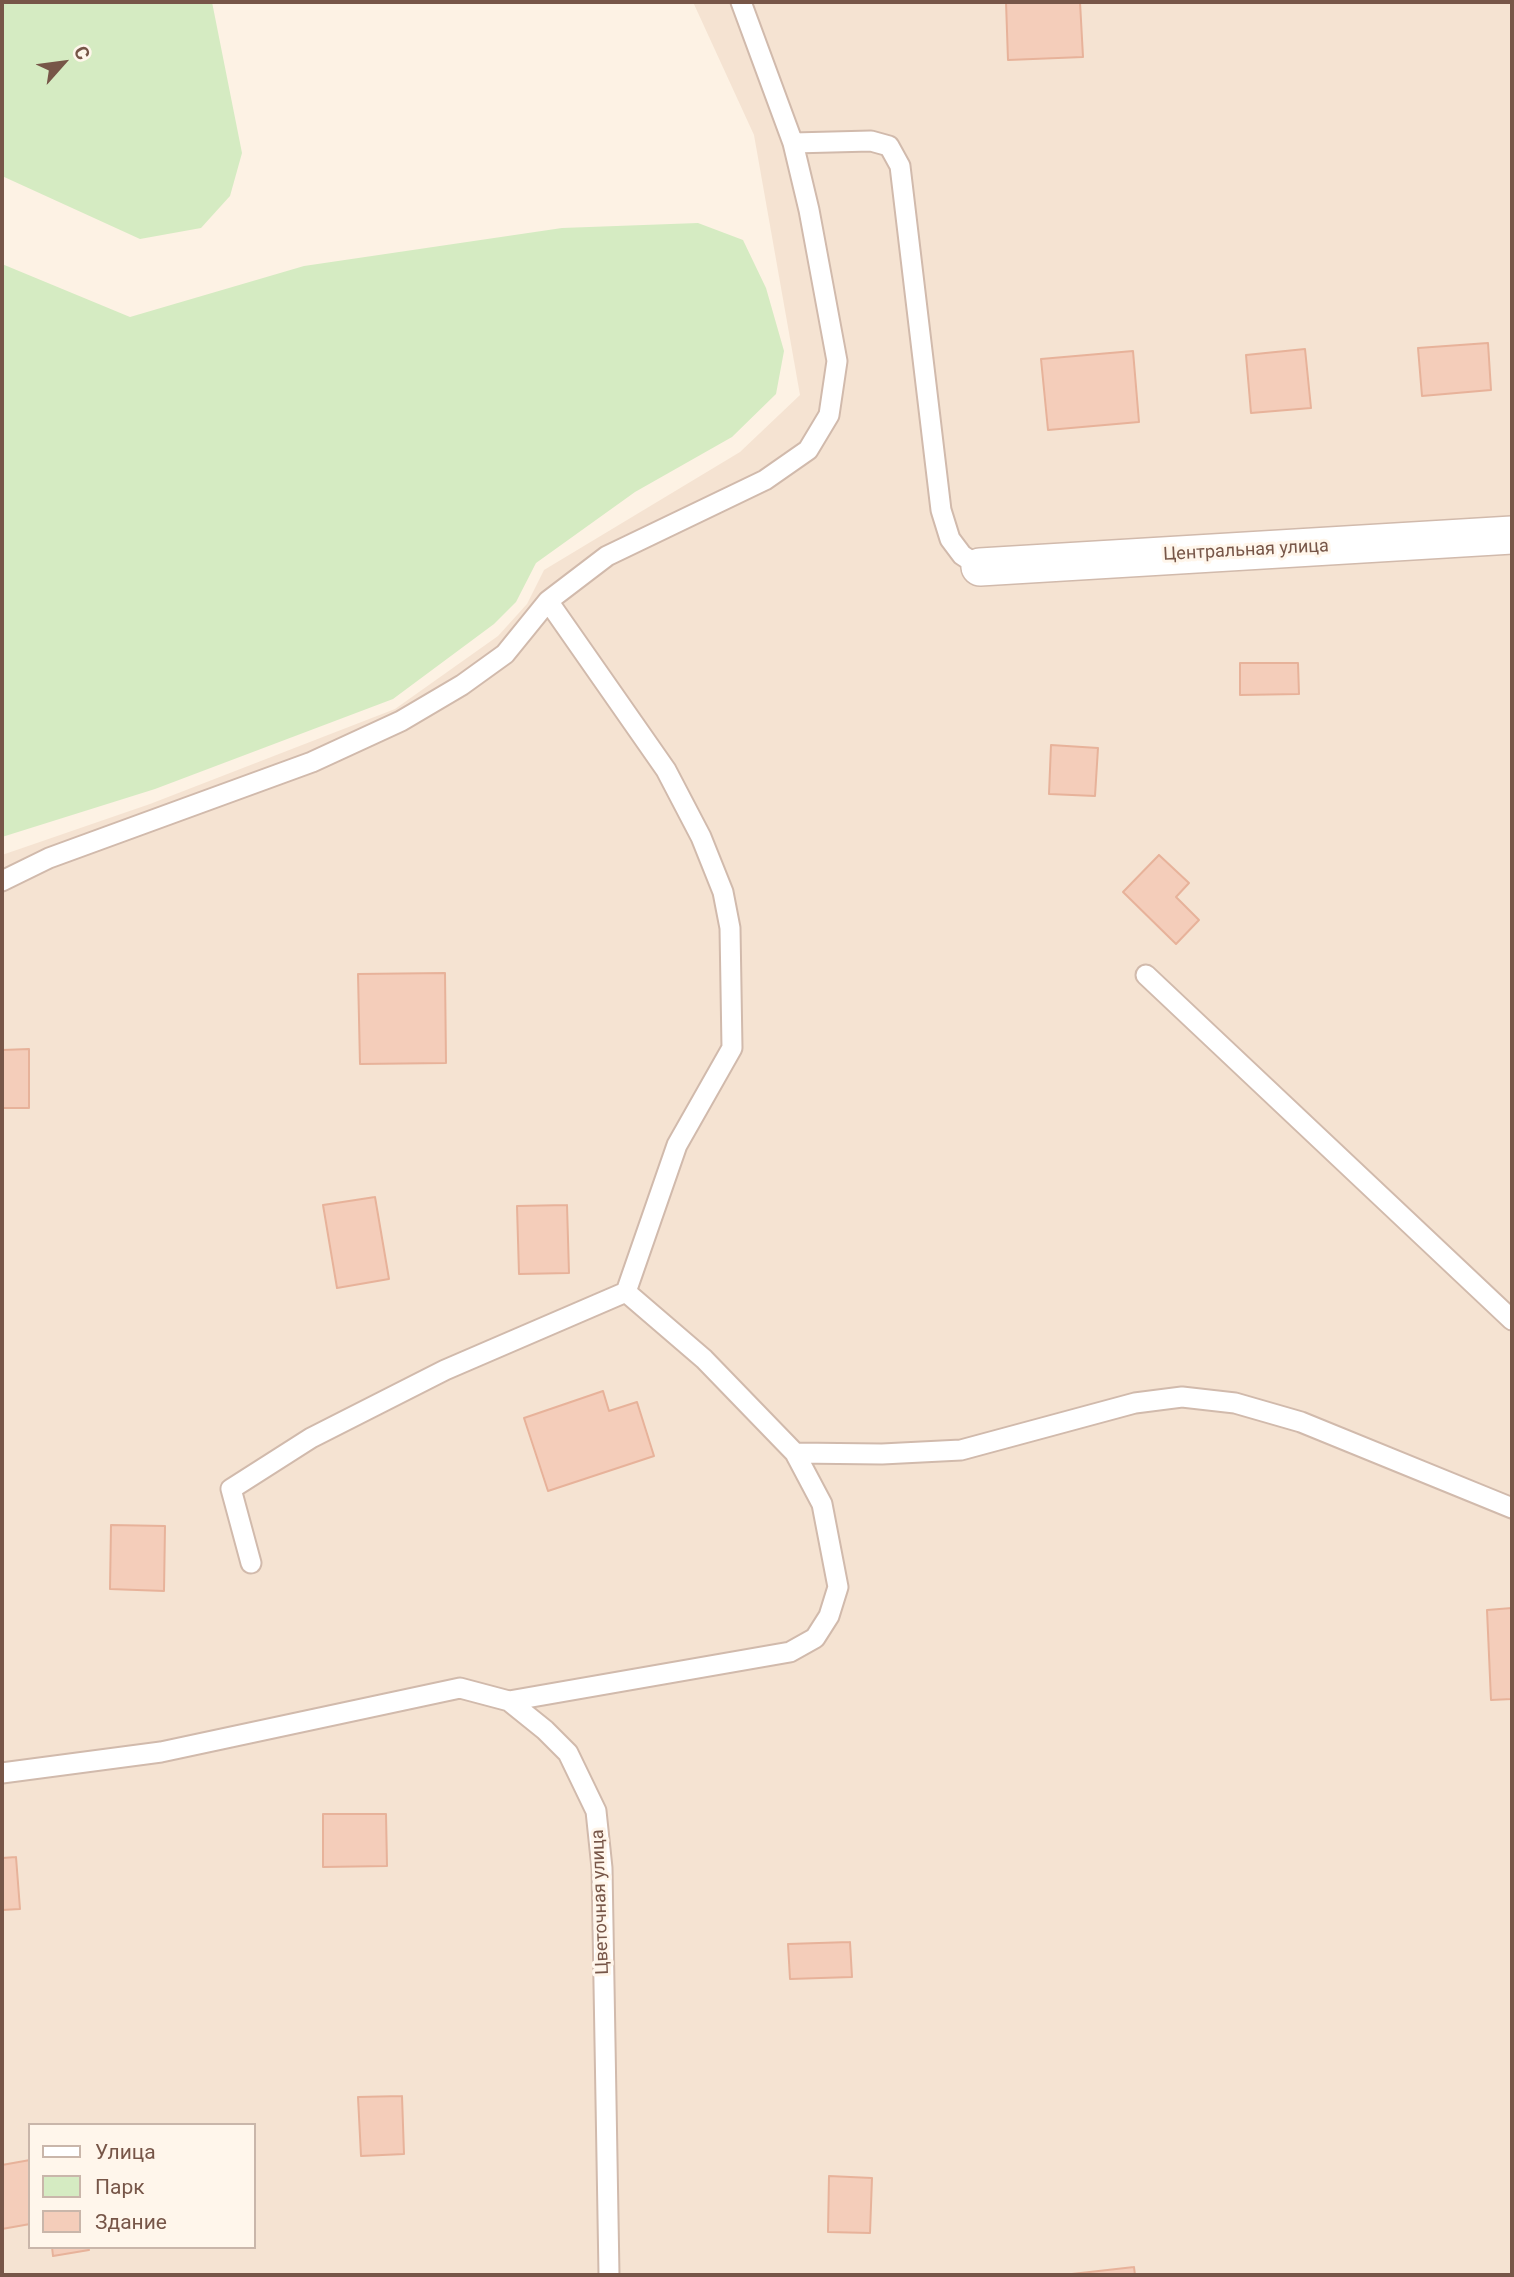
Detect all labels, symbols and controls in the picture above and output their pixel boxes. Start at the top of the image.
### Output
north arrow [28,28,98,98]
text: С [69,42,95,64]
street label: Центральная улица [1163,536,1329,566]
street label: Цветочная улица [588,1829,614,1975]
legend [28,2123,256,2249]
text: Улица [95,2140,156,2164]
text: Парк [95,2175,145,2199]
text: Здание [95,2210,167,2234]

